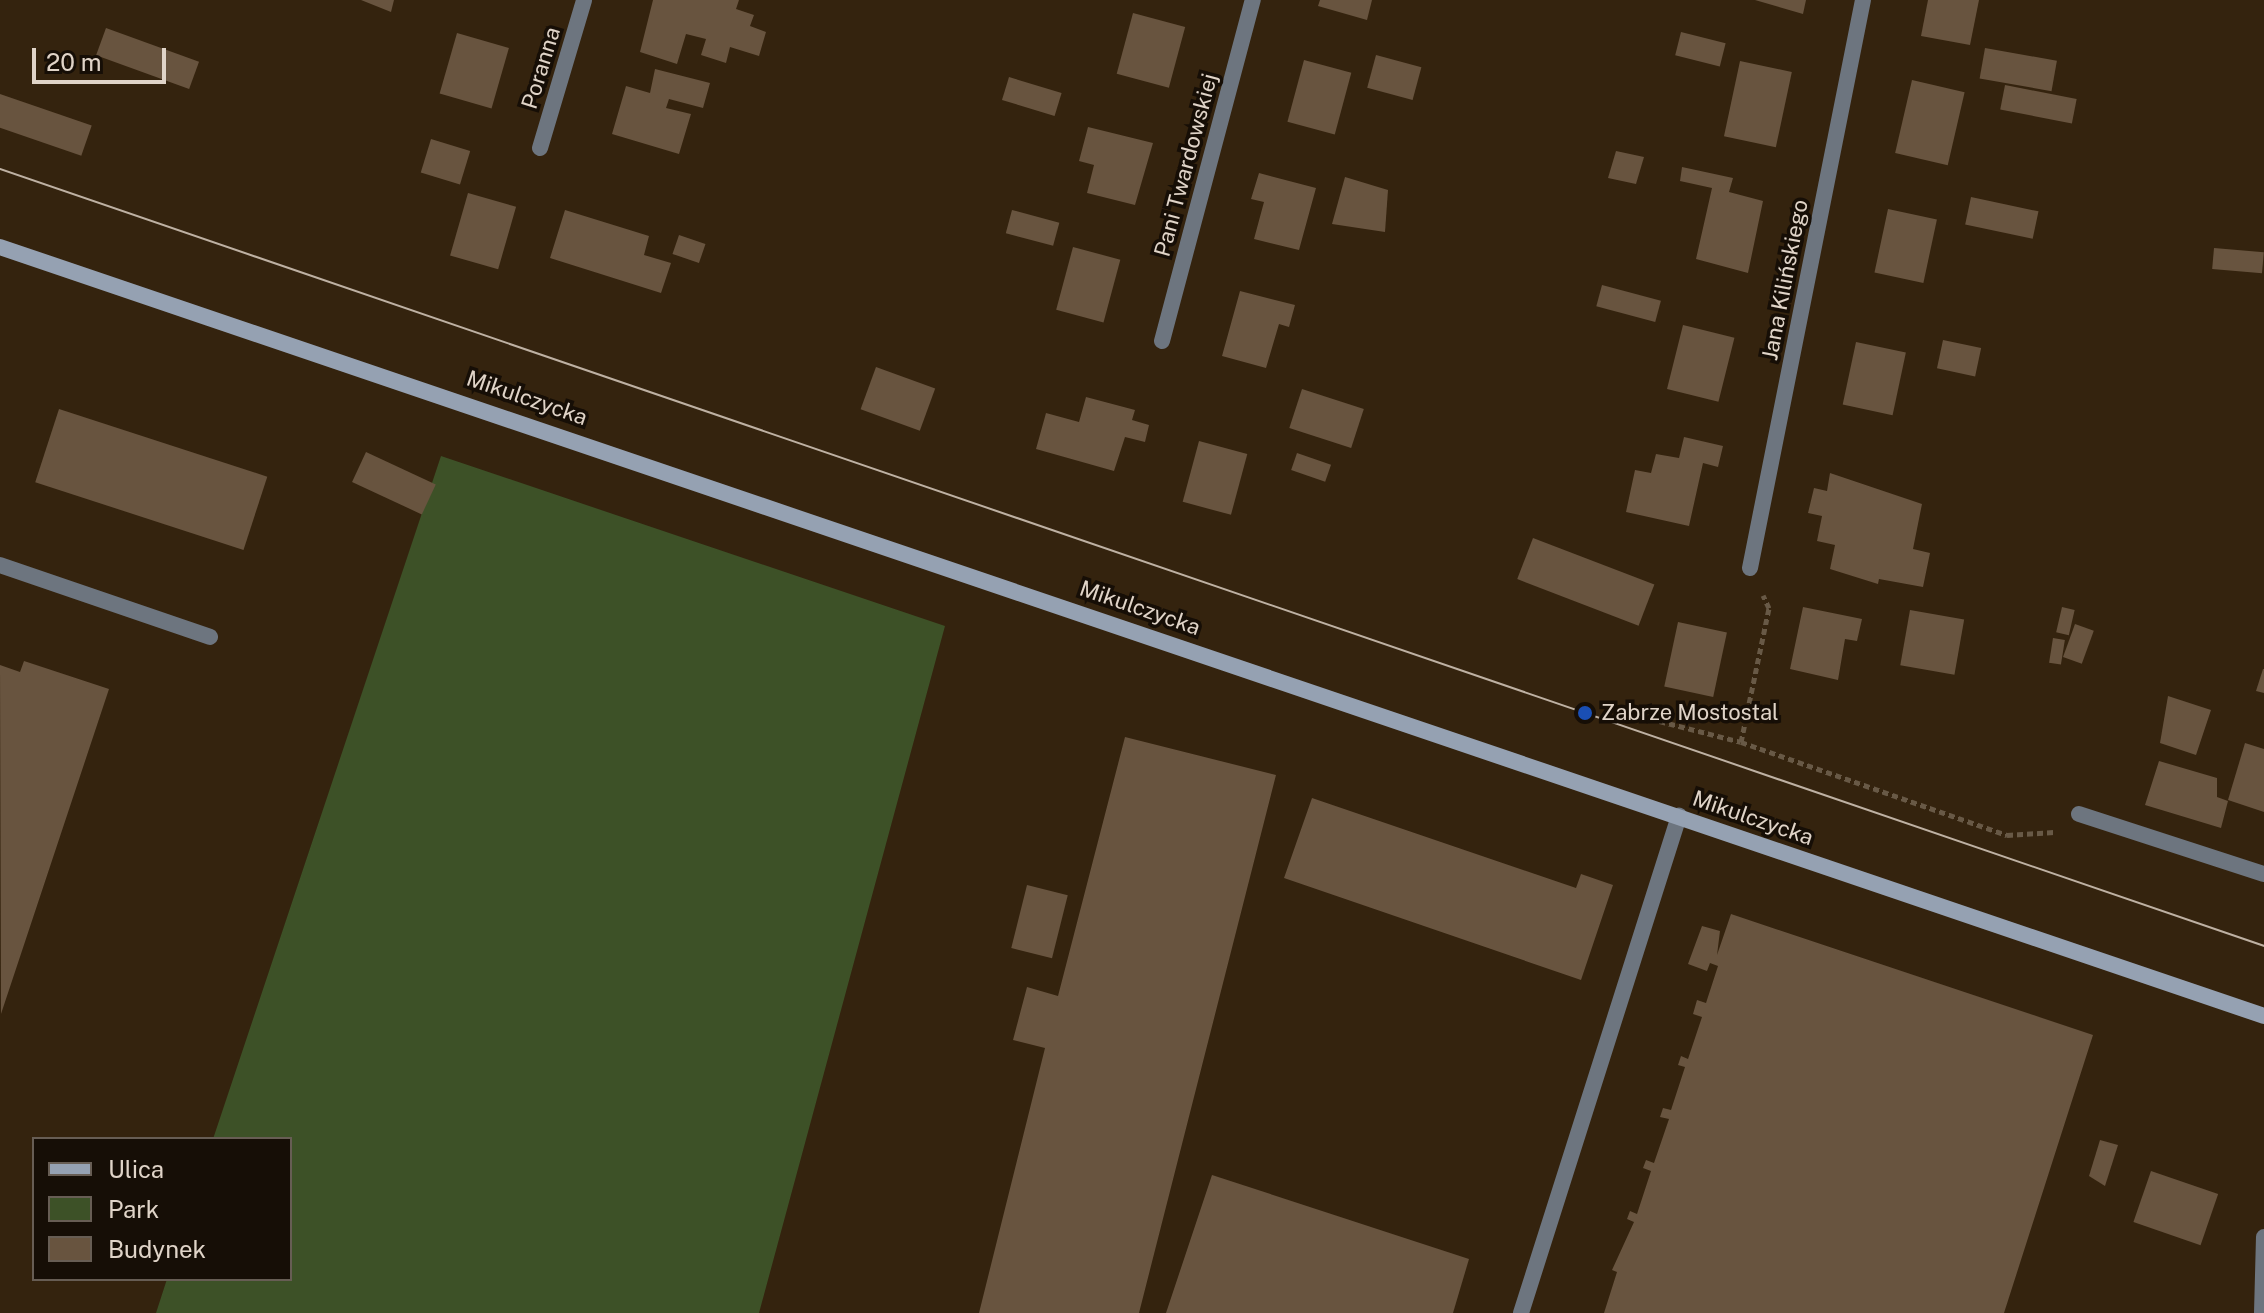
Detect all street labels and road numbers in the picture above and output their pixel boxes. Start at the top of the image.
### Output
street label: Poranna [516,24,566,112]
street label: Pani Twardowskiej [1149,71,1223,259]
street label: Jana Kilińskiego [1756,197,1814,363]
street label: Mikulczycka [463,365,591,431]
street label: Mikulczycka [1076,575,1204,641]
street label: Mikulczycka [1689,785,1817,851]

